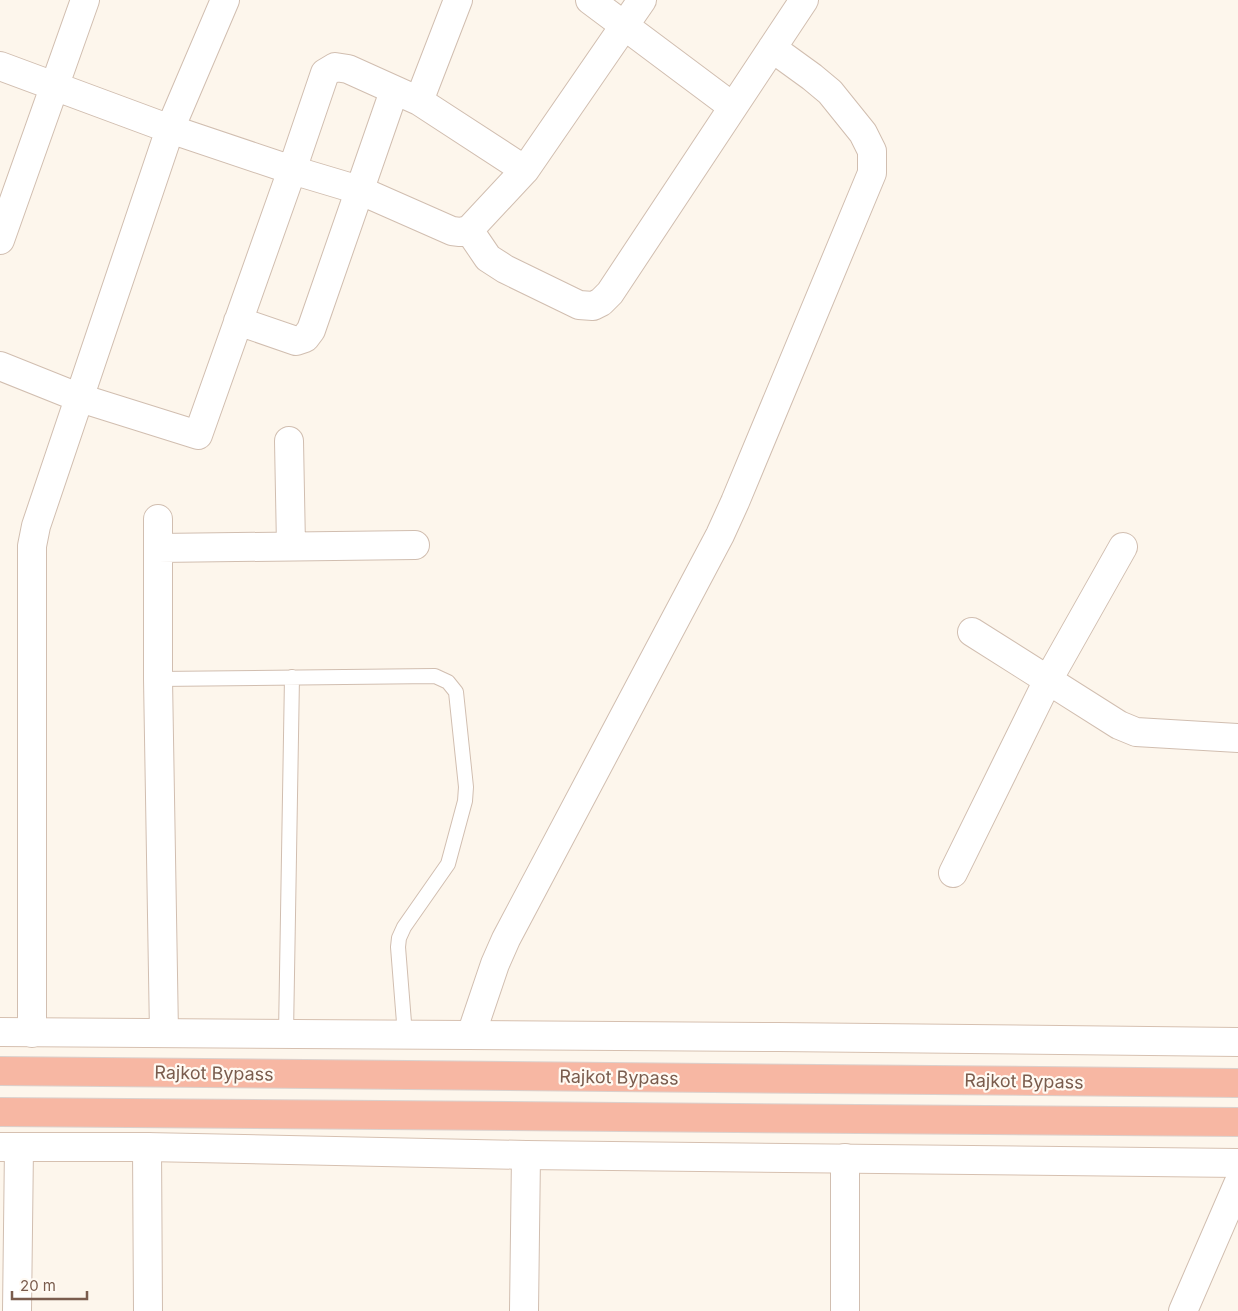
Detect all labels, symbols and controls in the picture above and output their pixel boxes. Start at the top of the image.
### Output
street label: Rajkot Bypass [154,1061,274,1085]
street label: Rajkot Bypass [559,1065,679,1089]
street label: Rajkot Bypass [964,1069,1084,1093]
scale bar [12,1268,88,1300]
text: 20 m [20,1276,56,1295]

